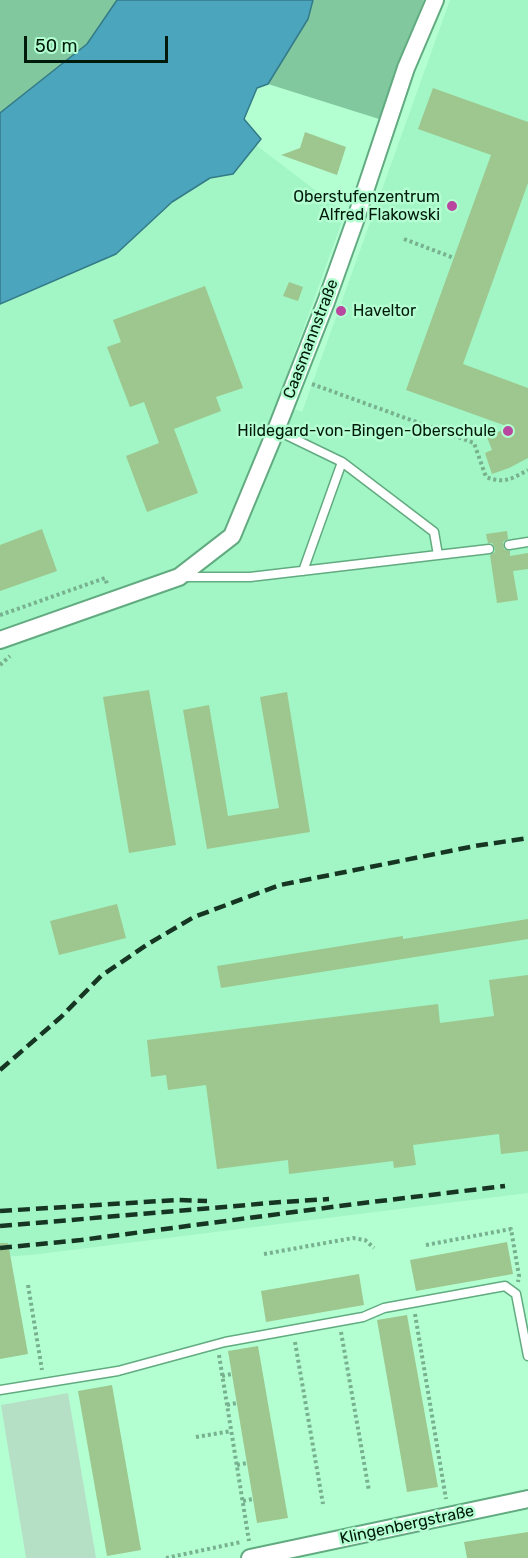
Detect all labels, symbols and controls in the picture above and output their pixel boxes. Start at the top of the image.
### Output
scale bar [27,24,171,62]
text: 50 m [35,35,78,57]
place label: Oberstufenzentrum Alfred Flakowski [293,187,440,225]
marker: Oberstufenzentrum Alfred Flakowski [445,199,459,213]
street label: Caasmannstraße [279,277,343,401]
place label: Haveltor [353,301,416,321]
marker: Haveltor [334,304,348,318]
place label: Hildegard-von-Bingen-Oberschule [237,421,496,441]
marker: Hildegard-von-Bingen-Oberschule [501,424,515,438]
street label: Klingenbergstraße [338,1501,476,1549]

